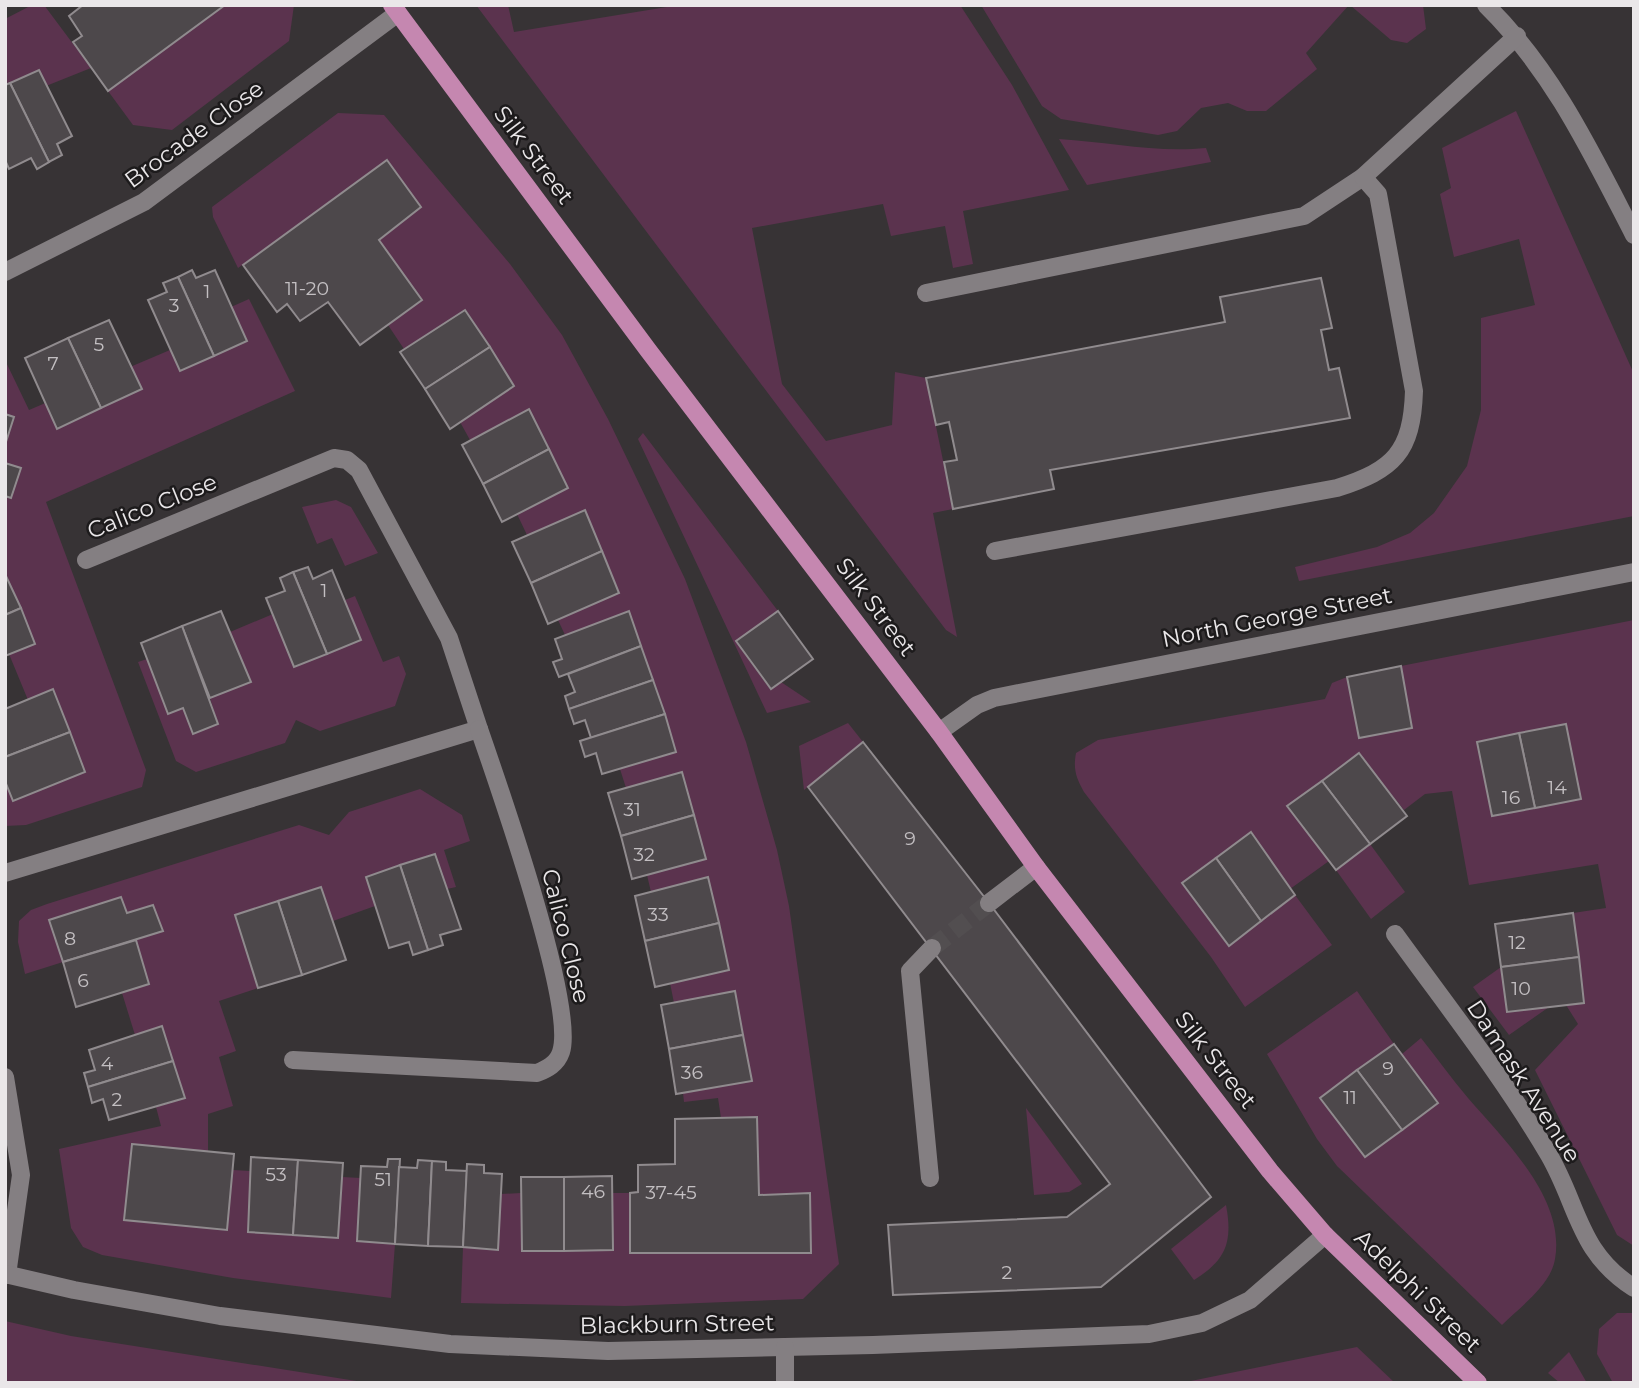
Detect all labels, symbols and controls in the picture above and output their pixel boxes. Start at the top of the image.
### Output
street label: Brocade Close [119,74,269,194]
street label: Silk Street [488,100,580,210]
house number: 11-20 [285,277,329,300]
house number: 1 [204,280,210,303]
house number: 3 [169,294,179,317]
house number: 5 [94,333,105,356]
house number: 7 [47,352,59,375]
street label: Calico Close [83,467,221,545]
street label: Silk Street [830,552,922,662]
house number: 1 [321,579,327,602]
street label: North George Street [1160,581,1394,653]
house number: 14 [1547,776,1567,799]
house number: 16 [1502,786,1520,809]
house number: 31 [623,798,641,821]
house number: 9 [904,827,916,850]
house number: 32 [633,843,655,866]
street label: Calico Close [536,866,596,1006]
house number: 33 [647,903,669,926]
house number: 8 [64,927,76,950]
house number: 12 [1508,931,1526,954]
house number: 6 [77,969,89,992]
house number: 10 [1511,977,1531,1000]
street label: Damask Avenue [1461,994,1587,1168]
street label: Silk Street [1169,1006,1263,1114]
house number: 4 [101,1052,114,1075]
house number: 9 [1382,1057,1394,1080]
house number: 36 [681,1061,703,1084]
house number: 11 [1343,1086,1357,1109]
house number: 2 [112,1088,123,1111]
house number: 53 [265,1163,287,1186]
house number: 51 [374,1168,392,1191]
house number: 46 [581,1180,605,1203]
house number: 37-45 [645,1181,697,1204]
street label: Adelphi Street [1349,1224,1487,1358]
house number: 2 [1002,1261,1013,1284]
street label: Blackburn Street [579,1308,775,1340]

